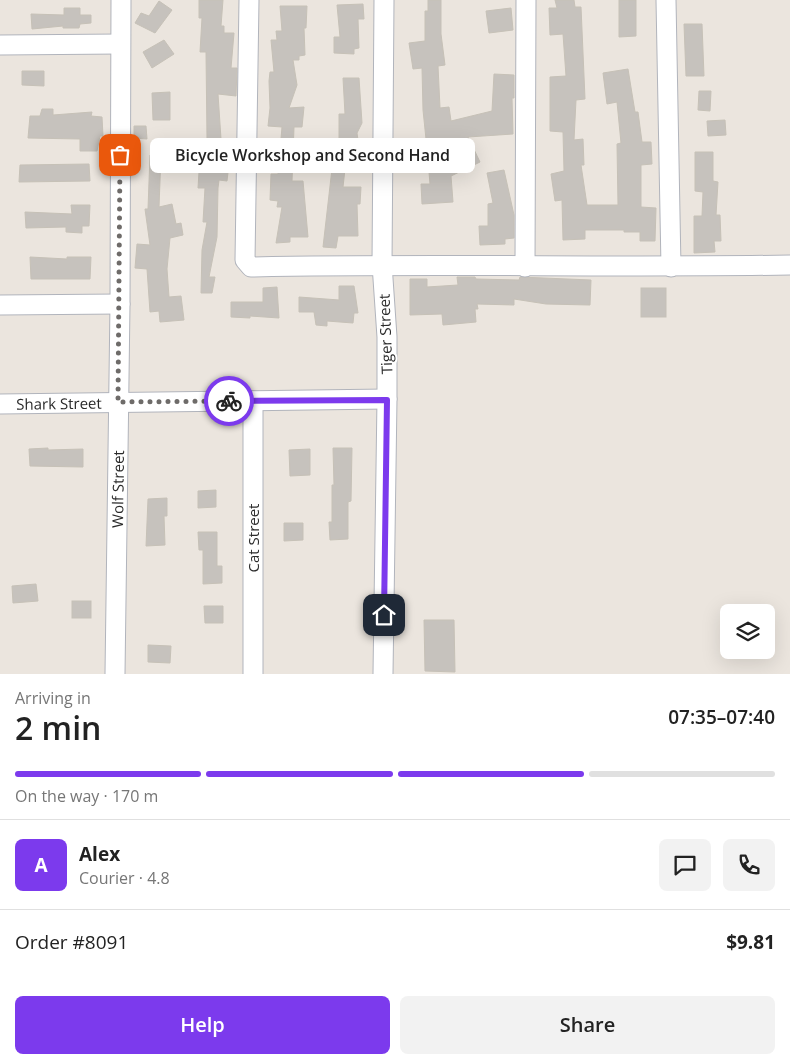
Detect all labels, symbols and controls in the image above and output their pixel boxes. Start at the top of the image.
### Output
pin [99,134,141,176]
callout: Bicycle Workshop and Second Hand [150,138,475,172]
icon: bag [106,141,134,169]
text: Bicycle Workshop and Second Hand [175,144,450,166]
street label: Tiger Street [374,293,396,375]
courier [204,376,254,426]
icon: bike [215,387,243,415]
street label: Shark Street [16,393,102,414]
street label: Wolf Street [107,450,128,528]
street label: Cat Street [243,504,263,572]
pin [363,594,405,636]
icon: home [370,601,398,629]
map controls [720,604,775,659]
button: layers [720,604,775,659]
text: Arriving in [15,687,91,709]
text: 07:35–07:40 [668,704,775,730]
text: 2 min [15,706,101,749]
text: On the way · 170 m [15,785,158,807]
button: chat [659,839,711,891]
button: phone [723,839,775,891]
text: Alex [79,841,120,867]
text: A [34,852,48,878]
text: Courier · 4.8 [79,867,170,889]
text: Order #8091 [15,929,128,955]
text: $9.81 [726,929,775,955]
button: Help [15,996,390,1054]
button: Share [400,996,775,1054]

